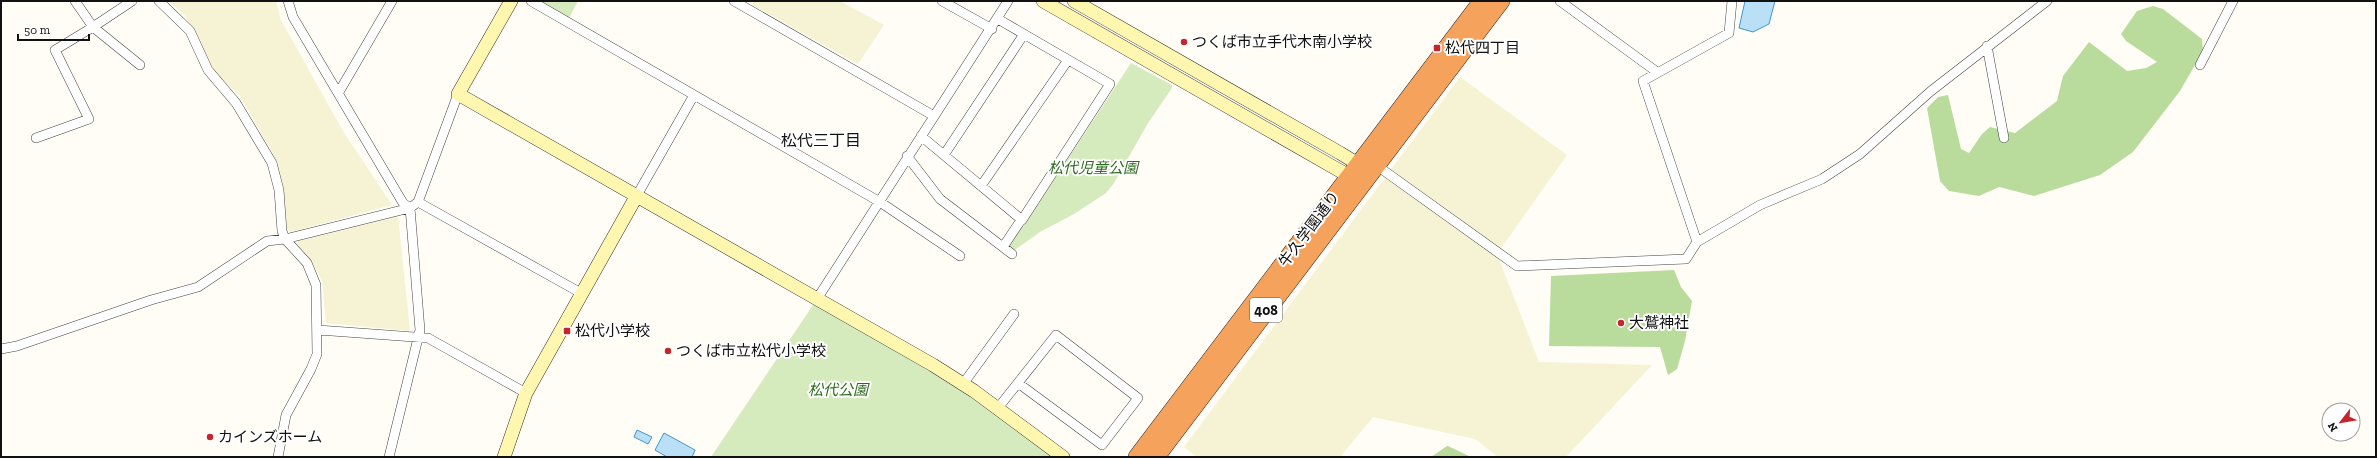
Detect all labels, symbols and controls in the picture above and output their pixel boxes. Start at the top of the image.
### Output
scale bar [18,16,89,42]
text: 50 m [24,23,51,37]
place label: つくば市立手代木南小学校 [1192,33,1372,51]
marker: つくば市立手代木南小学校 [1179,37,1189,47]
place label: 松代四丁目 [1445,39,1520,57]
marker: 松代四丁目 [1432,43,1442,53]
district label: 松代三丁目 [781,131,861,150]
park label: 松代児童公園 [1048,159,1140,177]
street label: 牛久学園通り [1275,188,1343,270]
road number: 408 [1250,298,1282,322]
place label: 大鷲神社 [1629,314,1689,332]
marker: 大鷲神社 [1616,318,1626,328]
place label: 松代小学校 [575,322,650,340]
marker: 松代小学校 [562,326,572,336]
place label: つくば市立松代小学校 [676,342,826,360]
marker: つくば市立松代小学校 [663,346,673,356]
park label: 松代公園 [808,381,870,399]
north arrow [2321,402,2361,442]
text: N [2325,419,2341,434]
place label: カインズホーム [218,428,322,446]
marker: カインズホーム [205,432,215,442]

